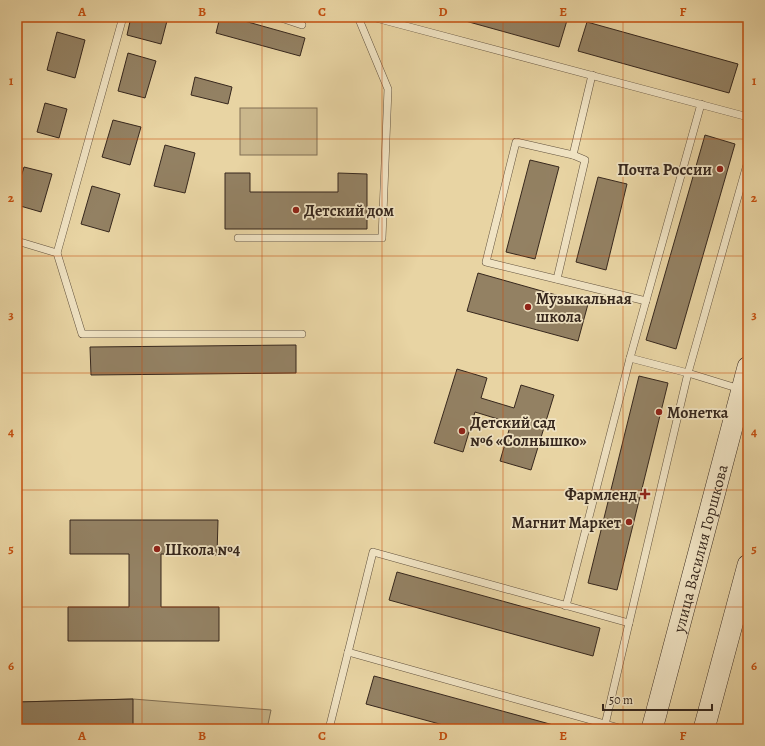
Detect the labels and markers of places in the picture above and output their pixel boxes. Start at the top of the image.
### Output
place label: Почта России [618,159,712,181]
marker: Почта России [715,164,725,174]
place label: Детский дом [304,200,394,222]
marker: Детский дом [291,205,301,215]
place label: Музыкальная школа [536,288,632,328]
marker: Музыкальная школа [523,302,533,312]
place label: Монетка [667,402,729,424]
marker: Монетка [654,407,664,417]
place label: Детский сад №6 «Солнышко» [470,412,587,452]
marker: Детский сад №6 «Солнышко» [457,426,467,436]
place label: Фармленд [565,484,637,506]
marker: Фармленд [640,489,650,499]
place label: Магнит Маркет [512,512,622,534]
marker: Магнит Маркет [624,517,634,527]
place label: Школа №4 [165,539,241,561]
marker: Школа №4 [152,544,162,554]

